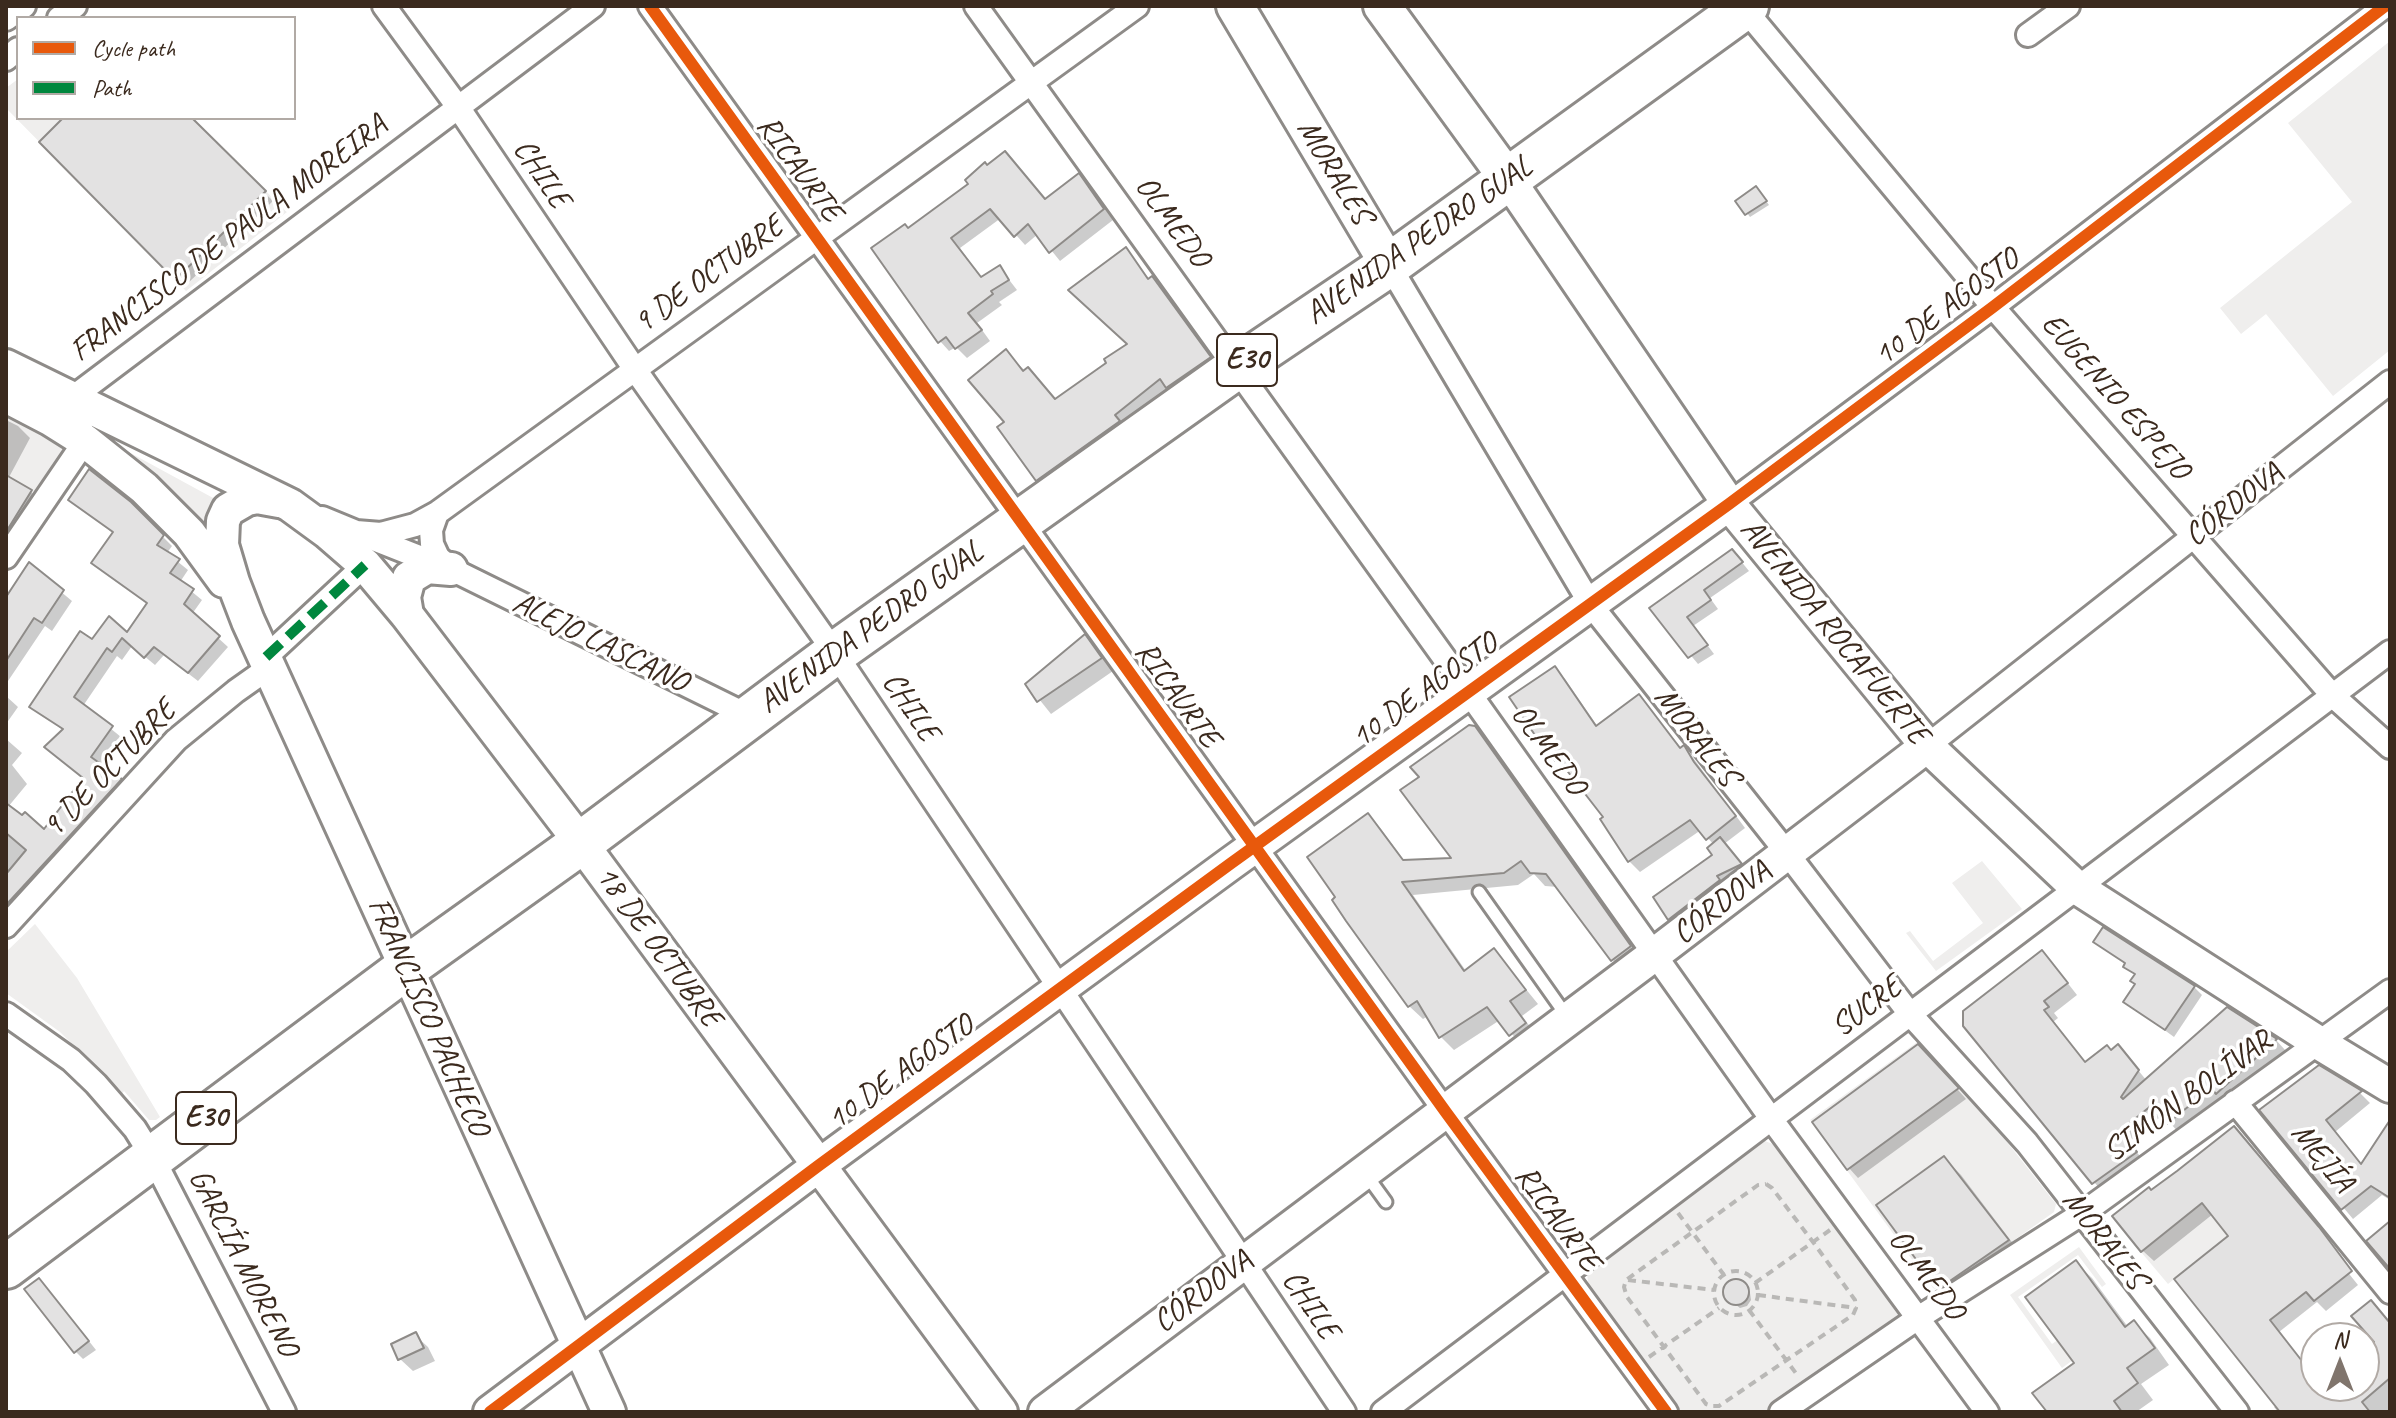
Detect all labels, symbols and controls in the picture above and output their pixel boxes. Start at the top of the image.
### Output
legend [16,16,296,120]
text: Cycle path [92,33,175,63]
text: Path [92,73,132,103]
street label: FRANCISCO DE PAULA MOREIRA [63,107,395,371]
street label: RICAURTE [748,108,850,230]
street label: MORALES [1288,113,1380,231]
street label: CHILE [504,132,578,216]
street label: AVENIDA PEDRO GUAL [1298,148,1540,334]
street label: OLMEDO [1126,169,1218,275]
street label: 9 DE OCTUBRE [626,208,792,342]
street label: 10 DE AGOSTO [1867,241,2027,375]
street label: EUGENIO ESPEJO [2032,306,2198,488]
road number: E30 [1217,334,1277,386]
street label: CÓRDOVA [2177,455,2291,555]
street label: AVENIDA ROCAFUERTE [1731,511,1937,753]
street label: AVENIDA PEDRO GUAL [751,534,991,722]
street label: ALEJO LASCANO [506,584,694,702]
street label: 10 DE AGOSTO [1344,625,1506,757]
street label: RICAURTE [1126,634,1228,756]
street label: CHILE [873,665,947,749]
street label: MORALES [1645,680,1747,794]
street label: 9 DE OCTUBRE [35,692,185,846]
street label: OLMEDO [1502,697,1594,803]
street label: CÓRDOVA [1665,853,1779,953]
street label: 18 DE OCTUBRE [586,859,730,1035]
street label: FRANCISCO PACHECO [358,892,498,1142]
street label: SUCRE [1824,968,1910,1046]
street label: 10 DE AGOSTO [820,1007,982,1139]
street label: SIMÓN BOLÍVAR [2096,1023,2280,1171]
road number: E30 [176,1092,236,1144]
street label: MEJÍA [2282,1115,2362,1201]
street label: RICAURTE [1506,1158,1608,1280]
street label: GARCÍA MORENO [179,1163,307,1363]
street label: MORALES [2053,1183,2155,1297]
street label: OLMEDO [1879,1222,1973,1328]
street label: CÓRDOVA [1146,1242,1260,1342]
street label: CHILE [1273,1263,1347,1347]
north arrow [2300,1322,2380,1402]
text: N [2333,1326,2347,1354]

